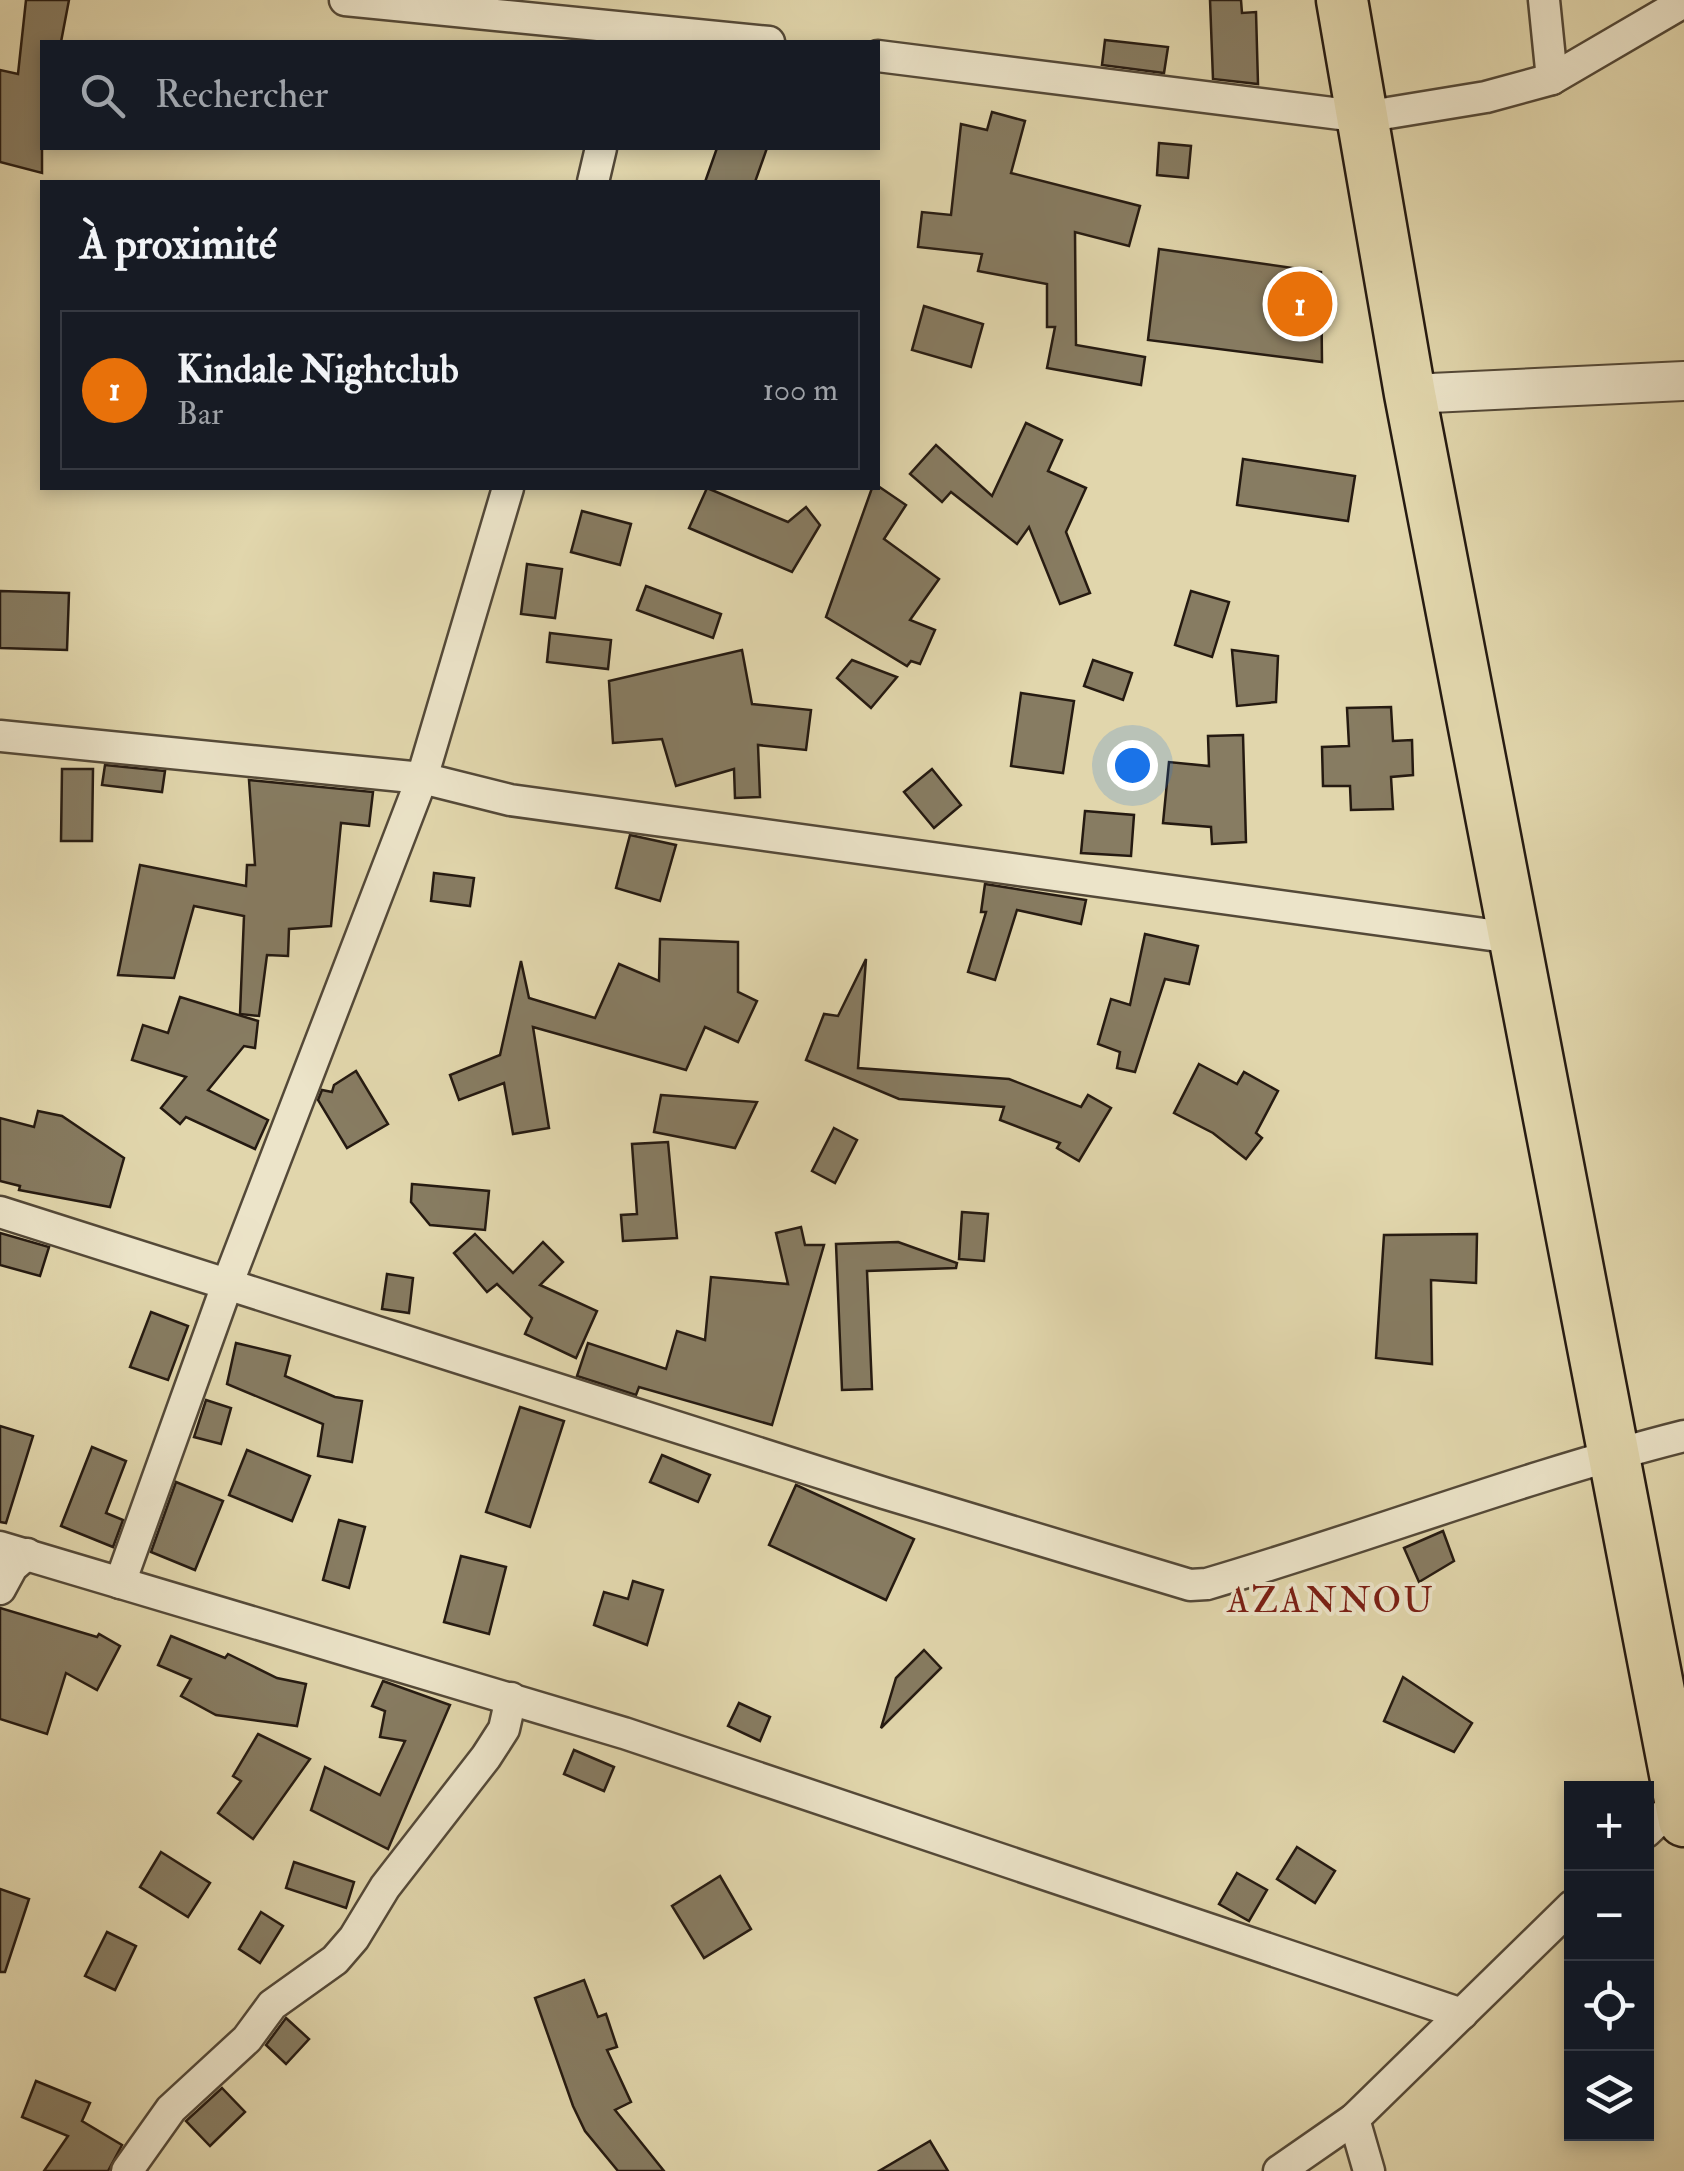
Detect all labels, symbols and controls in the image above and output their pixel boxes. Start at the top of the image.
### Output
search box [40,40,880,150]
icon: search [75,68,130,123]
text: Rechercher [155,71,328,119]
text: À proximité [80,219,276,271]
pin: 1 [1268,266,1332,342]
text: Kindale Nightclub [177,346,459,394]
text: 1 [109,370,120,410]
text: 100 m [762,370,838,410]
text: Bar [177,394,223,434]
your location [1107,740,1158,791]
district label: AZANNOU [1226,1579,1435,1623]
map controls [1564,1781,1654,2141]
button: + [1564,1781,1654,1871]
button: − [1564,1871,1654,1961]
button: locate [1564,1961,1654,2051]
button: layers [1564,2051,1654,2141]

